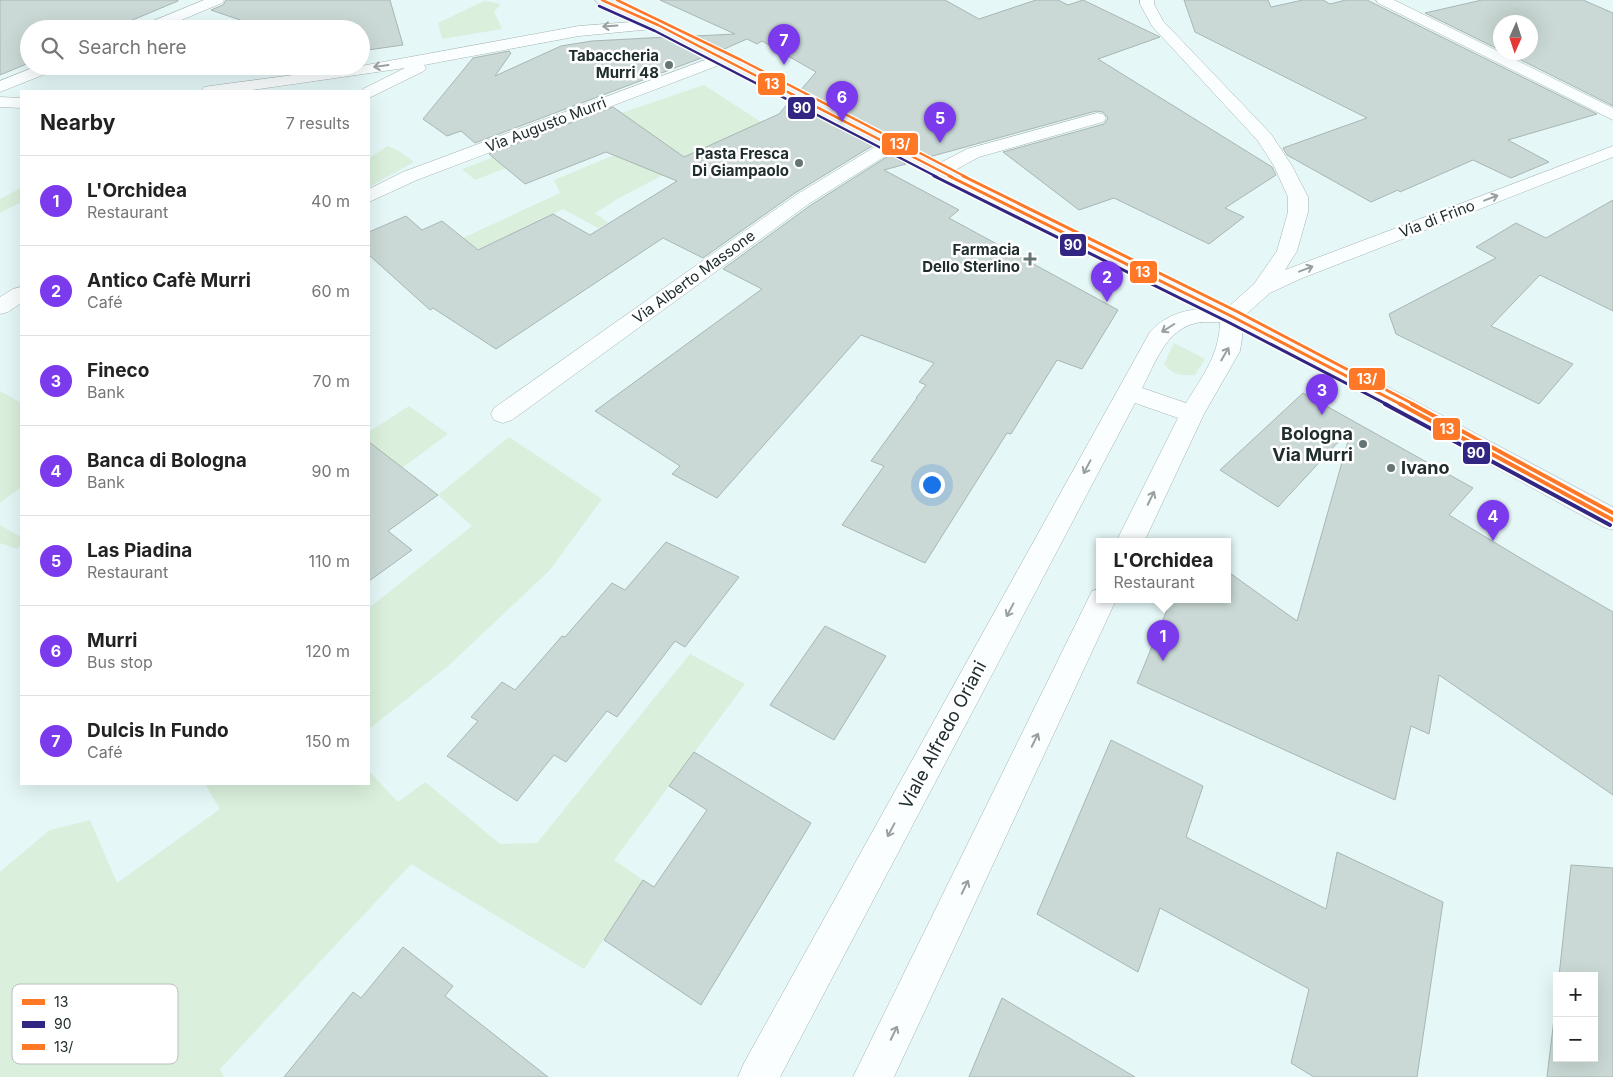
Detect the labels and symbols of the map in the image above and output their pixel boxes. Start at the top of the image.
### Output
north arrow [1493,15,1538,60]
one-way arrow [602,22,618,31]
pin: 7 [768,24,800,65]
place label: Tabaccheria Murri 48 [568,46,659,82]
marker: Tabaccheria Murri 48 [663,59,675,71]
one-way arrow [373,62,389,72]
line badge: 13 [757,72,786,96]
text: 13 [764,75,780,92]
pin: 6 [826,81,858,122]
street label: Via Augusto Murri [483,93,609,156]
line badge: 90 [787,96,816,120]
text: 90 [793,99,811,116]
pin: 5 [924,102,956,143]
line badge: 13/ [881,132,919,156]
text: 13/ [890,135,911,152]
place label: Pasta Fresca Di Giampaolo [692,144,789,180]
marker: Pasta Fresca Di Giampaolo [793,157,805,169]
one-way arrow [1483,193,1498,202]
street label: Via di Frino [1396,195,1477,242]
street label: Via Alberto Massone [629,226,759,327]
line badge: 90 [1059,233,1087,257]
text: 90 [1064,236,1082,253]
place label: Farmacia Dello Sterlino [922,240,1020,276]
marker: Farmacia Dello Sterlino [1024,253,1036,265]
line badge: 13 [1129,260,1158,284]
pin: 2 [1091,261,1123,302]
text: 13 [1135,263,1151,280]
one-way arrow [1299,263,1314,272]
one-way arrow [1162,323,1176,333]
one-way arrow [1220,347,1230,361]
line badge: 13/ [1348,367,1386,391]
text: 13/ [1357,370,1378,387]
pin: 3 [1306,374,1338,415]
line badge: 13 [1432,417,1461,441]
text: 13 [1439,420,1455,437]
place label: Bologna Via Murri [1272,423,1353,465]
marker: Bologna Via Murri [1357,438,1369,450]
line badge: 90 [1462,441,1491,465]
text: 90 [1467,444,1485,461]
place label: Ivano [1401,457,1450,478]
one-way arrow [1082,459,1092,474]
marker: Ivano [1385,462,1397,474]
your location [919,472,945,498]
one-way arrow [1147,491,1156,506]
pin: 4 [1477,500,1509,541]
one-way arrow [1005,602,1014,617]
pin: 1 [1147,620,1179,661]
street label: Viale Alfredo Oriani [895,657,990,812]
one-way arrow [1031,733,1040,748]
one-way arrow [886,822,895,837]
one-way arrow [960,879,970,894]
legend [12,984,178,1064]
text: 13 [54,993,68,1010]
text: 90 [54,1015,72,1032]
one-way arrow [890,1026,900,1041]
text: 13/ [54,1038,73,1055]

